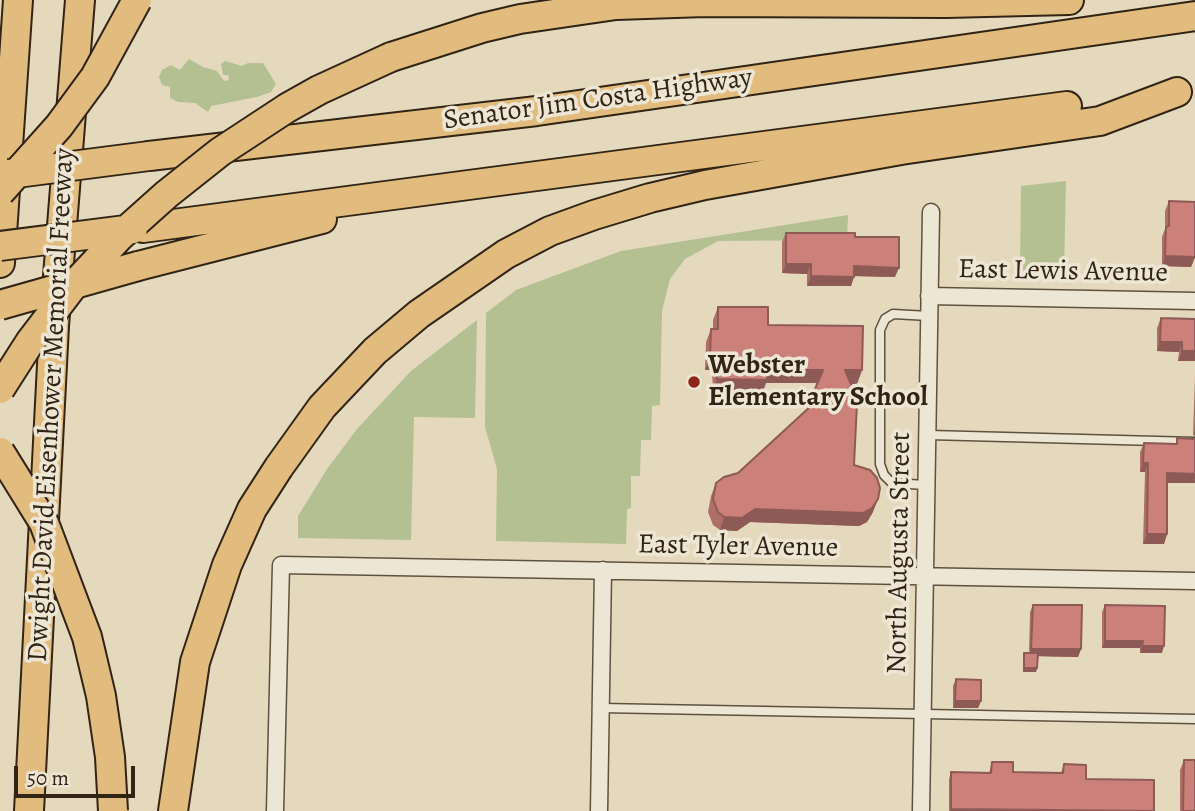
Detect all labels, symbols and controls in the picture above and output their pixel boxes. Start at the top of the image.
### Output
street label: Senator Jim Costa Highway [441,62,755,138]
street label: Dwight David Eisenhower Memorial Freeway [22,147,82,663]
street label: East Lewis Avenue [958,253,1168,291]
place label: Webster Elementary School [708,349,928,415]
marker: Webster Elementary School [686,374,702,390]
street label: North Augusta Street [881,432,919,674]
street label: East Tyler Avenue [637,528,839,566]
scale bar [18,752,138,796]
text: 50 m [27,764,69,792]

